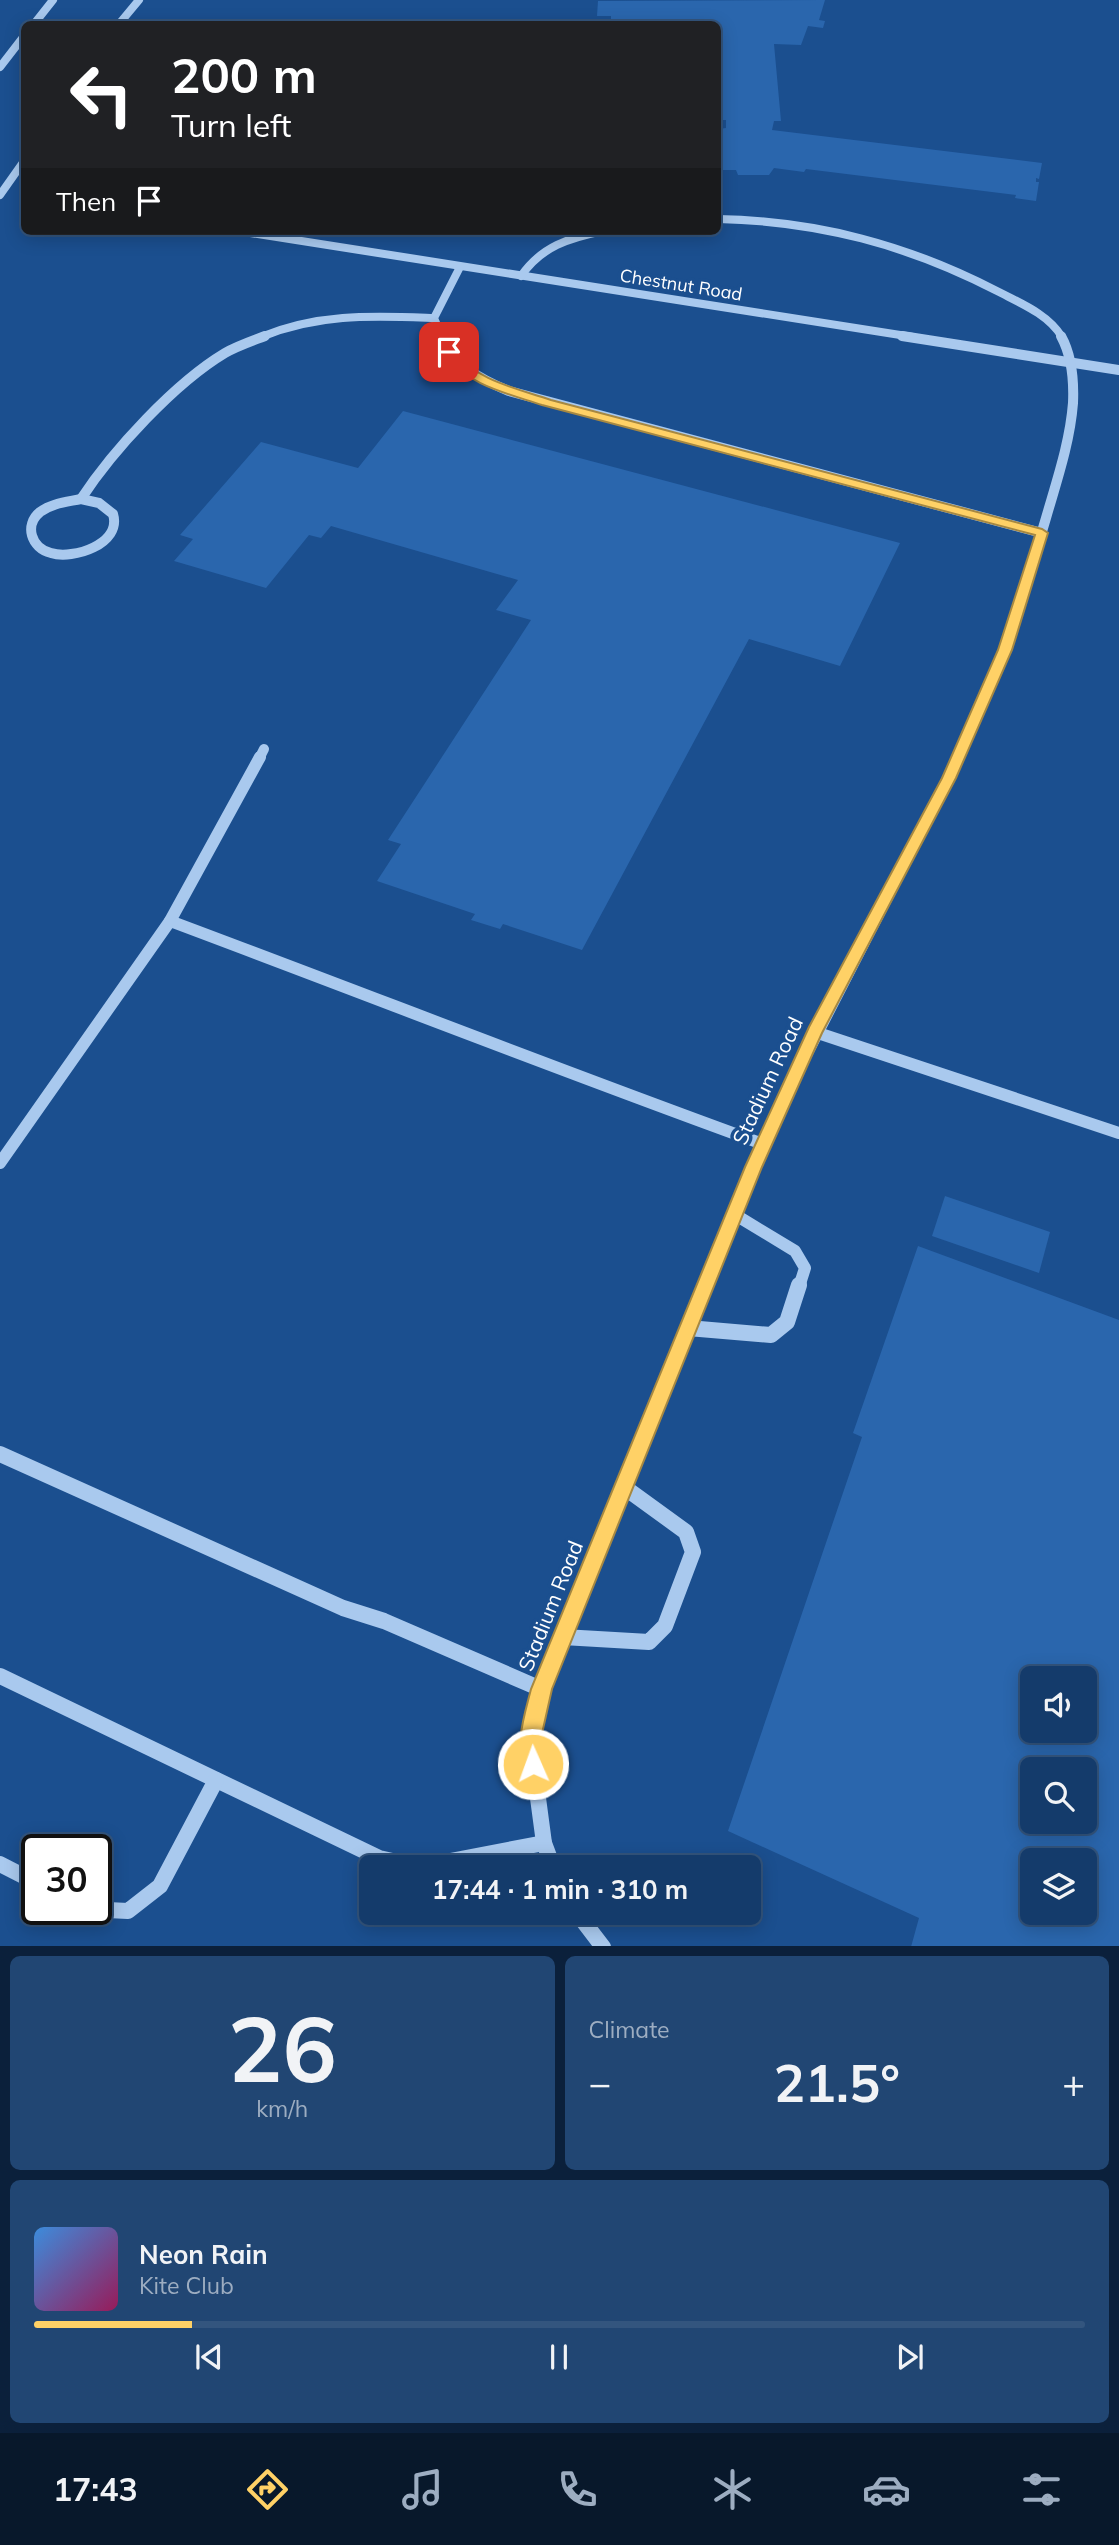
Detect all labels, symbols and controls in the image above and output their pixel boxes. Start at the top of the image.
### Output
text: 200 m [171,44,317,105]
icon: left [56,49,147,140]
text: Turn left [171,105,291,145]
icon: arrive [130,182,168,220]
text: Then [56,185,116,218]
street label: Chestnut Road [618,263,744,306]
pin [419,322,479,382]
icon: arrive [430,333,468,371]
street label: Stadium Road [726,1012,808,1149]
street label: Stadium Road [512,1537,588,1675]
map controls [1020,1666,1097,1925]
button: sound [1020,1666,1097,1743]
position arrow [496,1727,570,1801]
button: search [1020,1757,1097,1834]
speed limit sign: 30 [21,1834,112,1925]
button: layers [1020,1848,1097,1925]
text: 17:44 · 1 min · 310 m [432,1873,688,1906]
text: 26 [228,1991,337,2105]
text: Climate [589,2015,670,2044]
text: 21.5° [774,2050,900,2115]
text: − [589,2059,611,2107]
text: + [1062,2059,1085,2107]
text: km/h [256,2094,308,2123]
text: Neon Rain [139,2238,268,2271]
text: Kite Club [139,2271,234,2300]
icon: previous [190,2338,228,2376]
icon: pause [540,2338,578,2376]
icon: next [891,2338,929,2376]
icon: directions [243,2465,292,2514]
icon: music [398,2465,447,2514]
icon: phone [553,2465,602,2514]
icon: climate [708,2465,757,2514]
icon: car [862,2465,911,2514]
icon: filters [1017,2465,1066,2514]
text: 17:43 [53,2469,138,2509]

